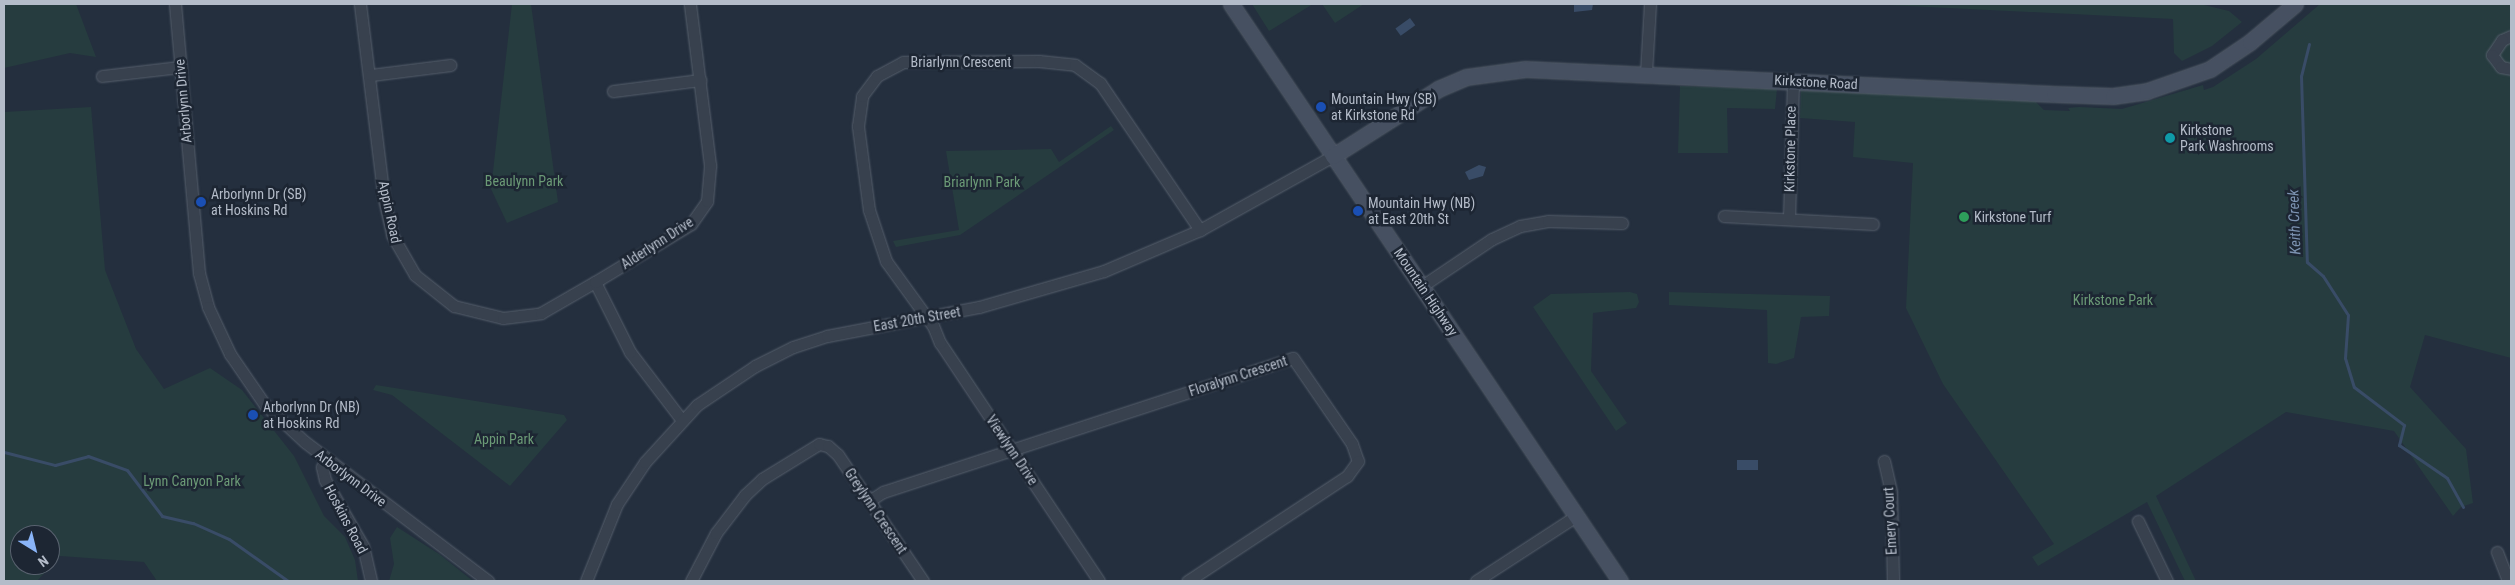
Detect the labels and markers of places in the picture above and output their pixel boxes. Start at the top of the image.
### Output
place label: Mountain Hwy (SB) at Kirkstone Rd [1331,91,1437,124]
marker: Mountain Hwy (SB) at Kirkstone Rd [1315,101,1327,113]
place label: Kirkstone Park Washrooms [2180,122,2274,154]
marker: Kirkstone Park Washrooms [2164,132,2176,144]
place label: Arborlynn Dr (SB) at Hoskins Rd [211,186,307,218]
place label: Mountain Hwy (NB) at East 20th St [1368,195,1475,228]
marker: Arborlynn Dr (SB) at Hoskins Rd [195,196,207,208]
marker: Mountain Hwy (NB) at East 20th St [1352,205,1364,217]
place label: Kirkstone Turf [1974,209,2052,225]
marker: Kirkstone Turf [1958,211,1970,223]
place label: Arborlynn Dr (NB) at Hoskins Rd [263,399,360,432]
marker: Arborlynn Dr (NB) at Hoskins Rd [247,409,259,421]

